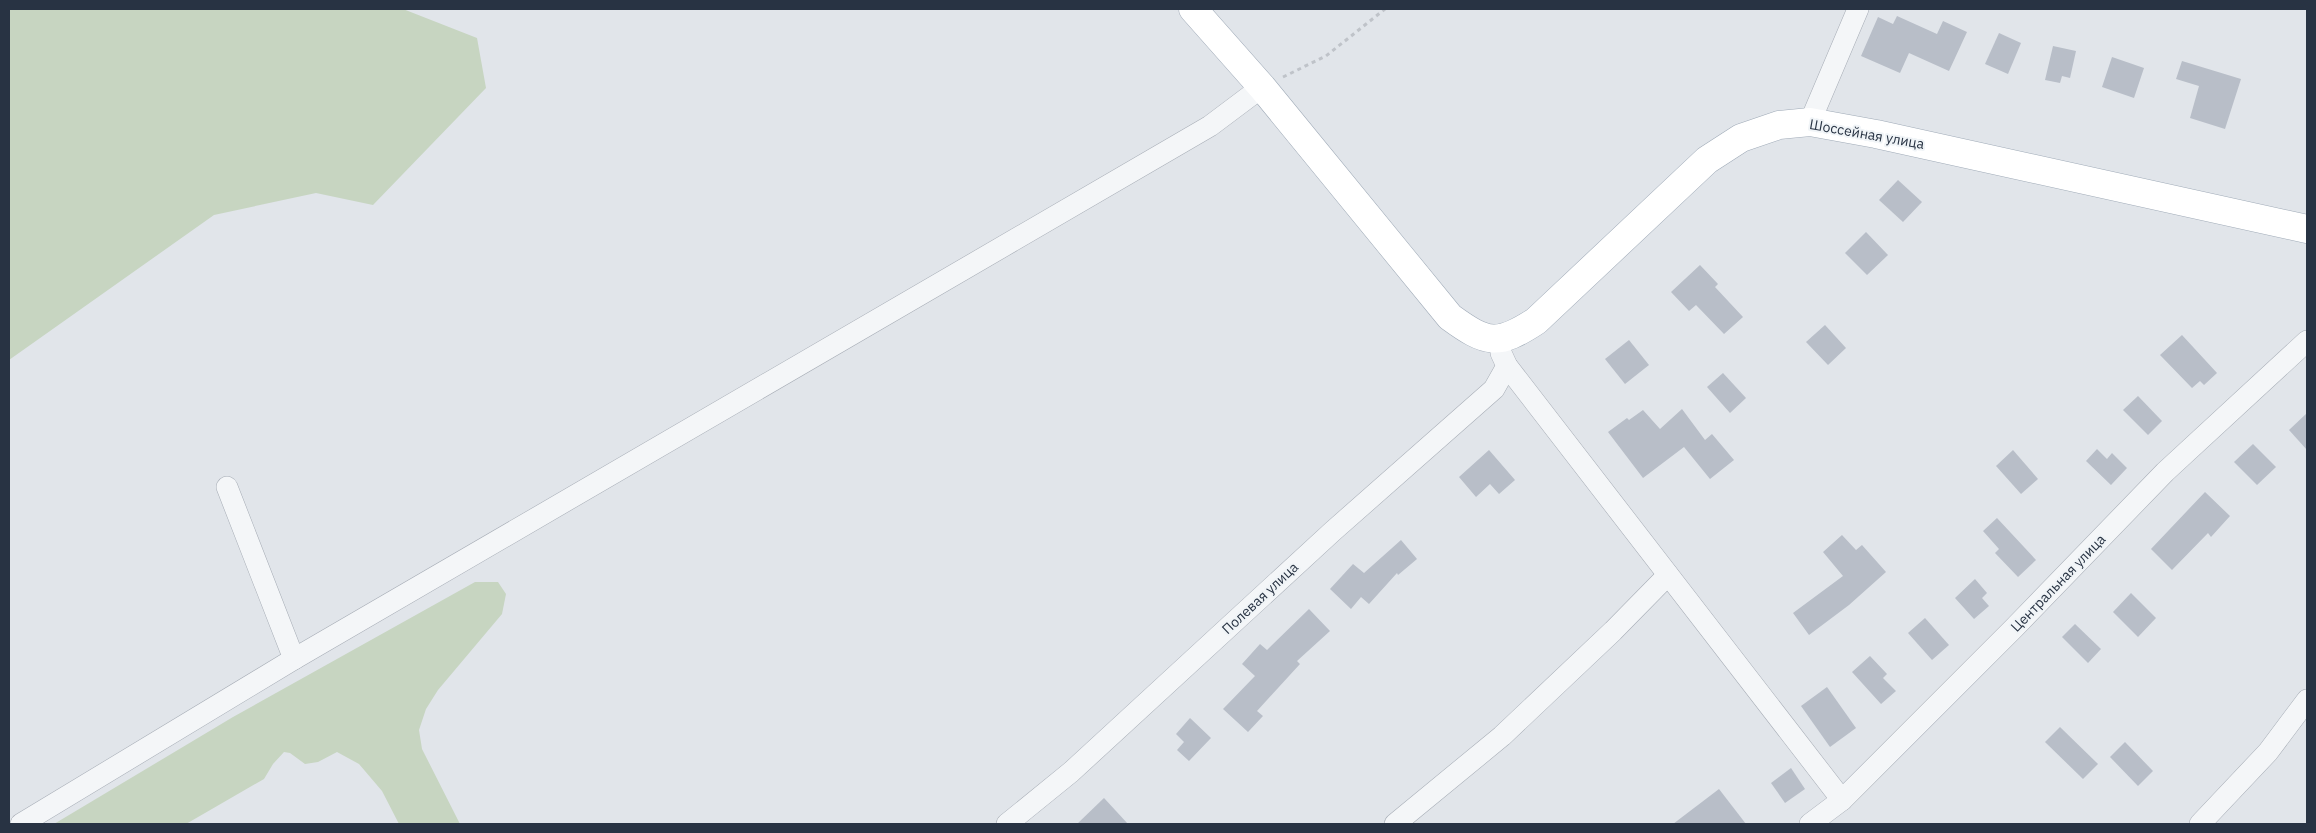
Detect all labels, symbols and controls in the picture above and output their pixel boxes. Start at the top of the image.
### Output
street label: Шоссейная улица [1808,115,1926,153]
street label: Центральная улица [2007,530,2110,636]
street label: Полевая улица [1218,558,1302,638]

